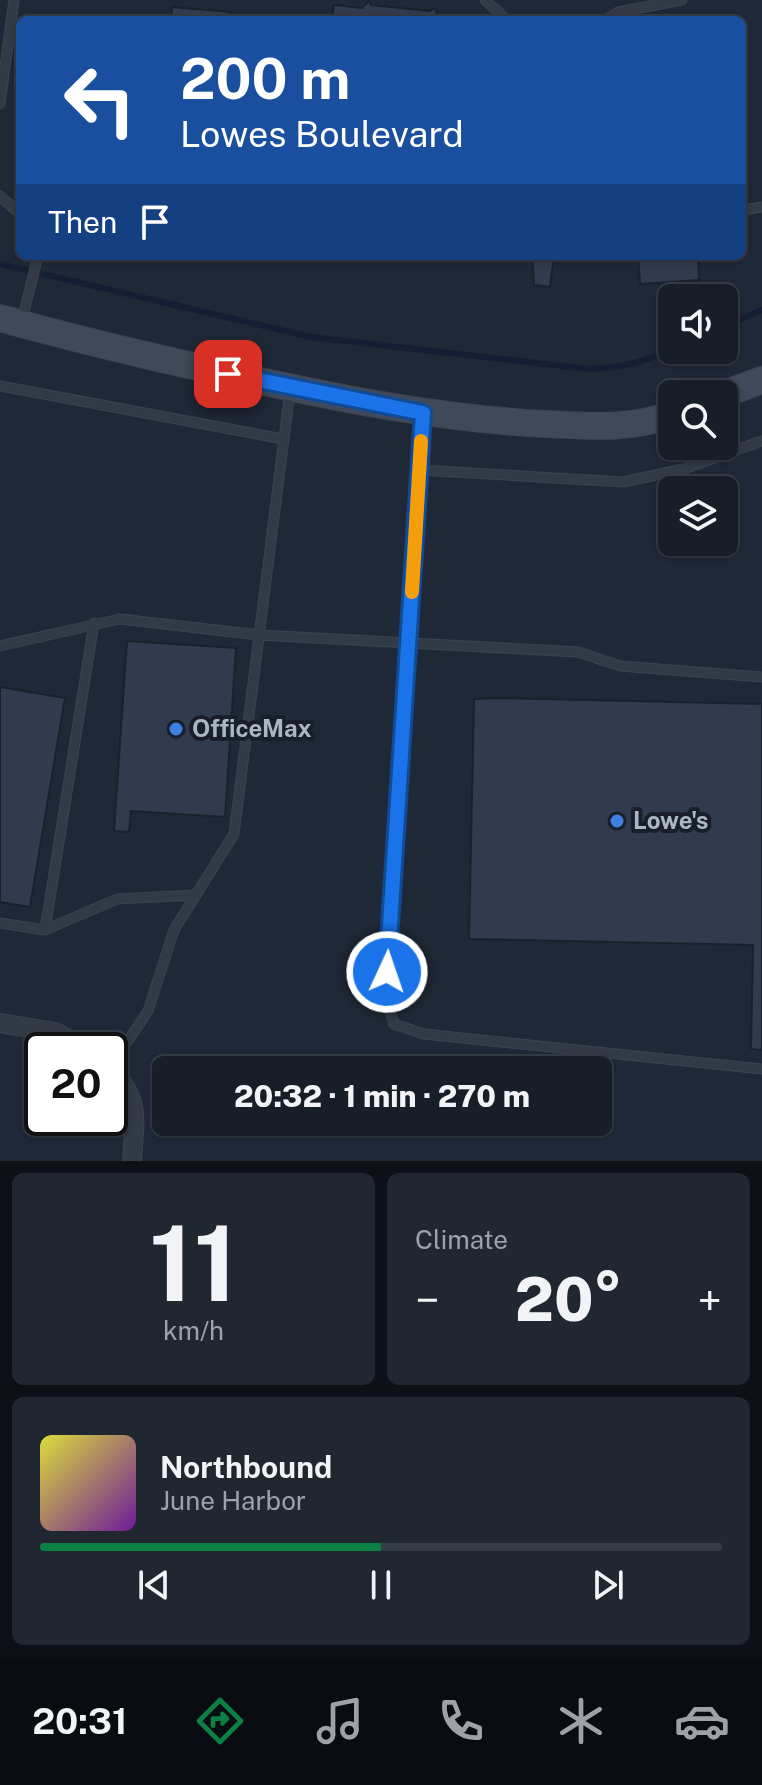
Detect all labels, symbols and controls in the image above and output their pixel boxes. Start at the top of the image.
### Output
text: 200 m [180,46,350,112]
icon: left [48,48,152,152]
text: Lowes Boulevard [180,113,464,155]
icon: arrive [133,200,177,244]
text: Then [48,204,117,240]
map controls [658,284,738,556]
button: sound [658,284,738,364]
pin [194,340,262,408]
icon: arrive [206,352,250,396]
button: search [658,380,738,460]
button: layers [658,476,738,556]
place label: OfficeMax [192,714,312,742]
marker: OfficeMax [167,720,185,738]
place label: Lowe's [633,806,709,834]
marker: Lowe's [608,812,626,830]
position arrow [345,930,429,1014]
speed limit sign: 20 [24,1032,128,1136]
text: 20:32 · 1 min · 270 m [234,1078,530,1114]
text: 11 [149,1202,238,1324]
text: Climate [415,1224,508,1255]
text: 20° [515,1264,622,1335]
text: − [415,1274,439,1326]
text: + [698,1274,722,1326]
text: km/h [163,1315,224,1346]
text: Northbound [160,1449,332,1485]
text: June Harbor [160,1485,306,1516]
icon: previous [132,1563,176,1607]
icon: pause [359,1563,403,1607]
icon: next [586,1563,630,1607]
icon: directions [192,1693,248,1749]
icon: music [312,1693,368,1749]
icon: phone [433,1693,489,1749]
icon: climate [553,1693,609,1749]
icon: car [674,1693,730,1749]
text: 20:31 [32,1700,127,1742]

